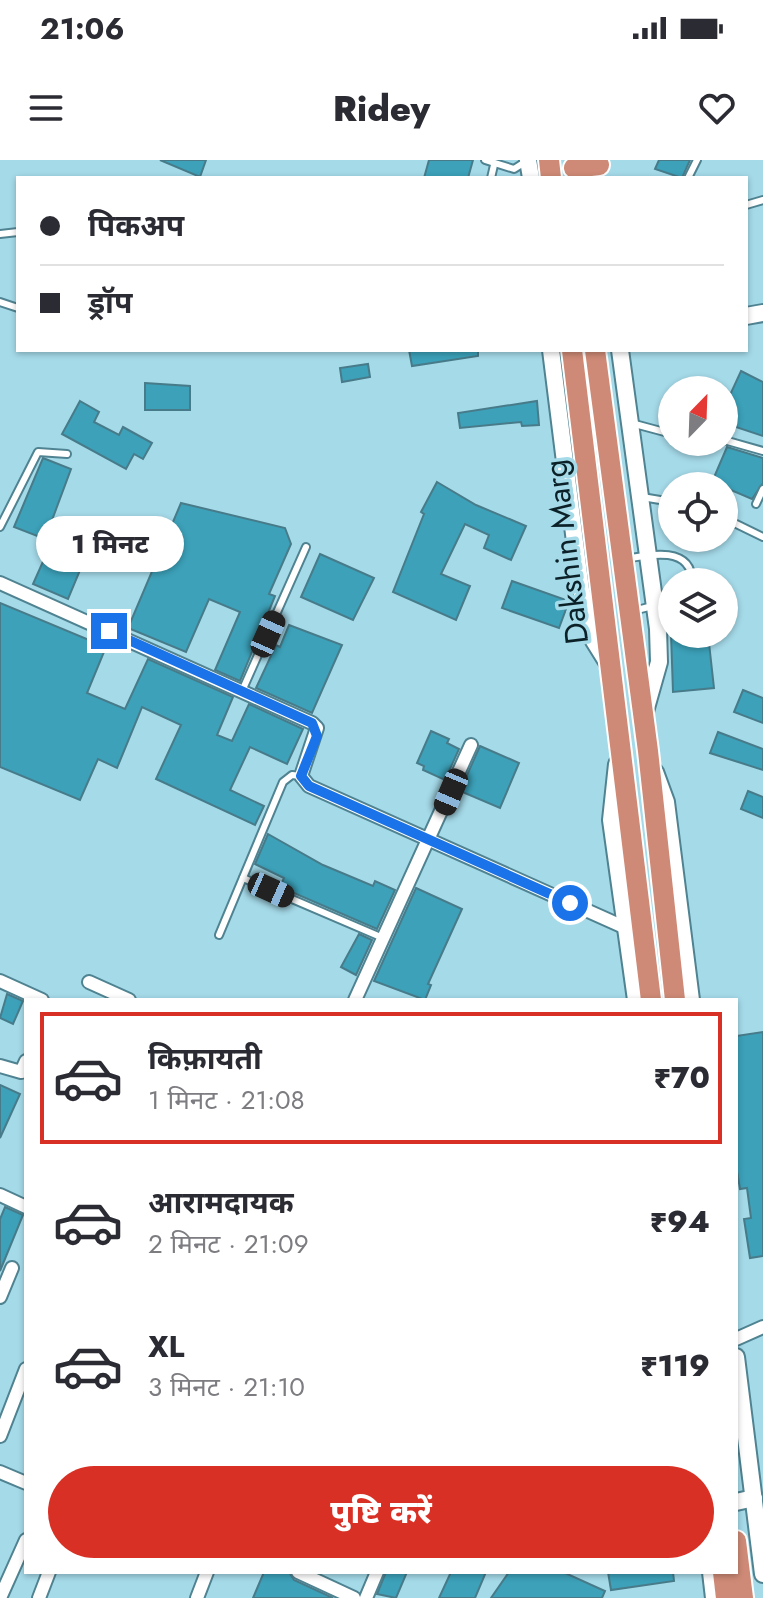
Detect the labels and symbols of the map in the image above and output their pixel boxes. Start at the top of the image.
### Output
north arrow [658,376,738,456]
street label: Dakshin Marg [532,457,600,647]
callout: 1 मिनट [35,515,183,571]
car [247,607,289,661]
route end [91,613,127,649]
car [431,765,471,819]
car [244,869,298,911]
route start [552,885,588,921]

